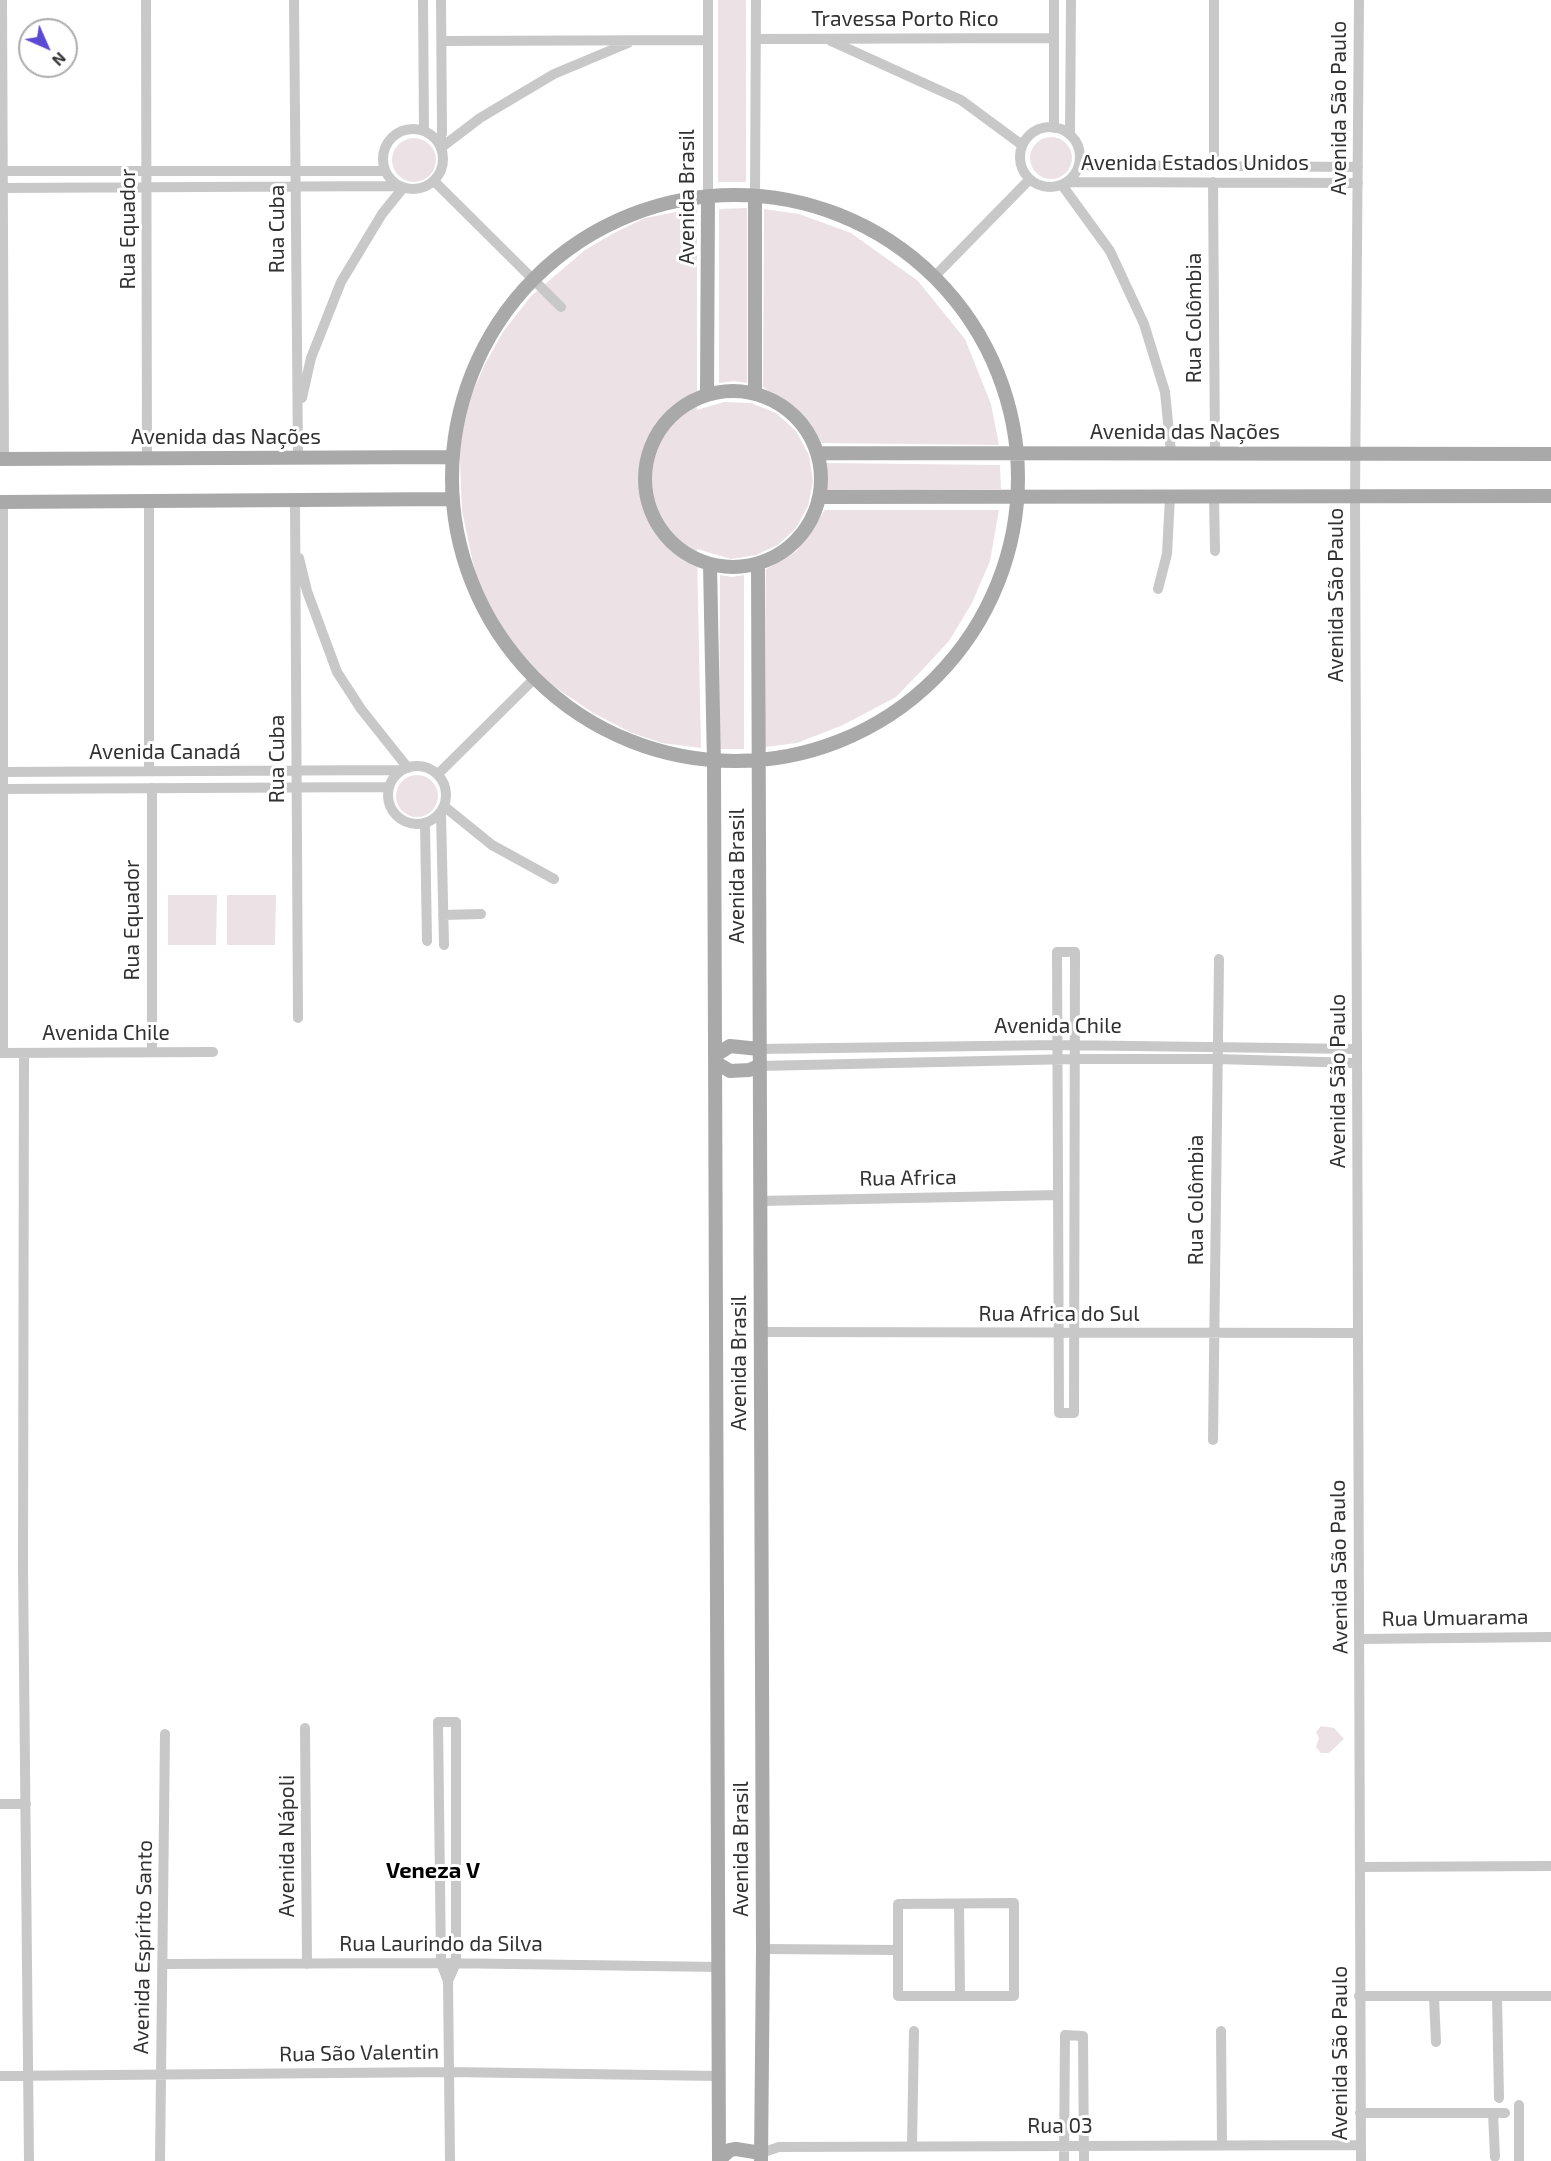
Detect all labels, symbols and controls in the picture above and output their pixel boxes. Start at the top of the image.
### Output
street label: Travessa Porto Rico [811,6,999,32]
north arrow [18,18,78,78]
street label: Avenida São Paulo [1326,21,1352,195]
text: N [49,49,70,70]
street label: Avenida Brasil [674,129,700,265]
street label: Avenida Estados Unidos [1081,150,1309,176]
street label: Rua Equador [115,169,141,289]
street label: Rua Cuba [264,185,290,273]
street label: Rua Colômbia [1181,253,1207,383]
street label: Avenida das Nações [1090,419,1280,445]
street label: Avenida das Nações [131,424,321,450]
street label: Avenida São Paulo [1323,508,1349,682]
street label: Rua Cuba [264,715,290,803]
street label: Avenida Canadá [89,739,241,765]
street label: Avenida Brasil [724,808,750,944]
street label: Rua Equador [119,860,145,980]
street label: Avenida São Paulo [1325,994,1351,1168]
street label: Avenida Chile [994,1013,1122,1039]
street label: Avenida Chile [42,1020,170,1046]
street label: Rua Colômbia [1183,1135,1209,1265]
street label: Rua Africa [859,1165,957,1191]
street label: Avenida Brasil [726,1295,752,1431]
street label: Rua Africa do Sul [979,1301,1139,1327]
street label: Avenida São Paulo [1325,1480,1353,1654]
street label: Rua Umuarama [1381,1604,1529,1632]
street label: Avenida Nápoli [274,1775,300,1917]
street label: Avenida Brasil [728,1781,754,1917]
street label: Avenida Espírito Santo [129,1840,157,2054]
district label: Veneza V [386,1858,480,1884]
street label: Rua Laurindo da Silva [339,1931,543,1957]
street label: Avenida São Paulo [1327,1966,1353,2140]
street label: Rua São Valentin [279,2039,439,2067]
street label: Rua 03 [1027,2113,1093,2139]

